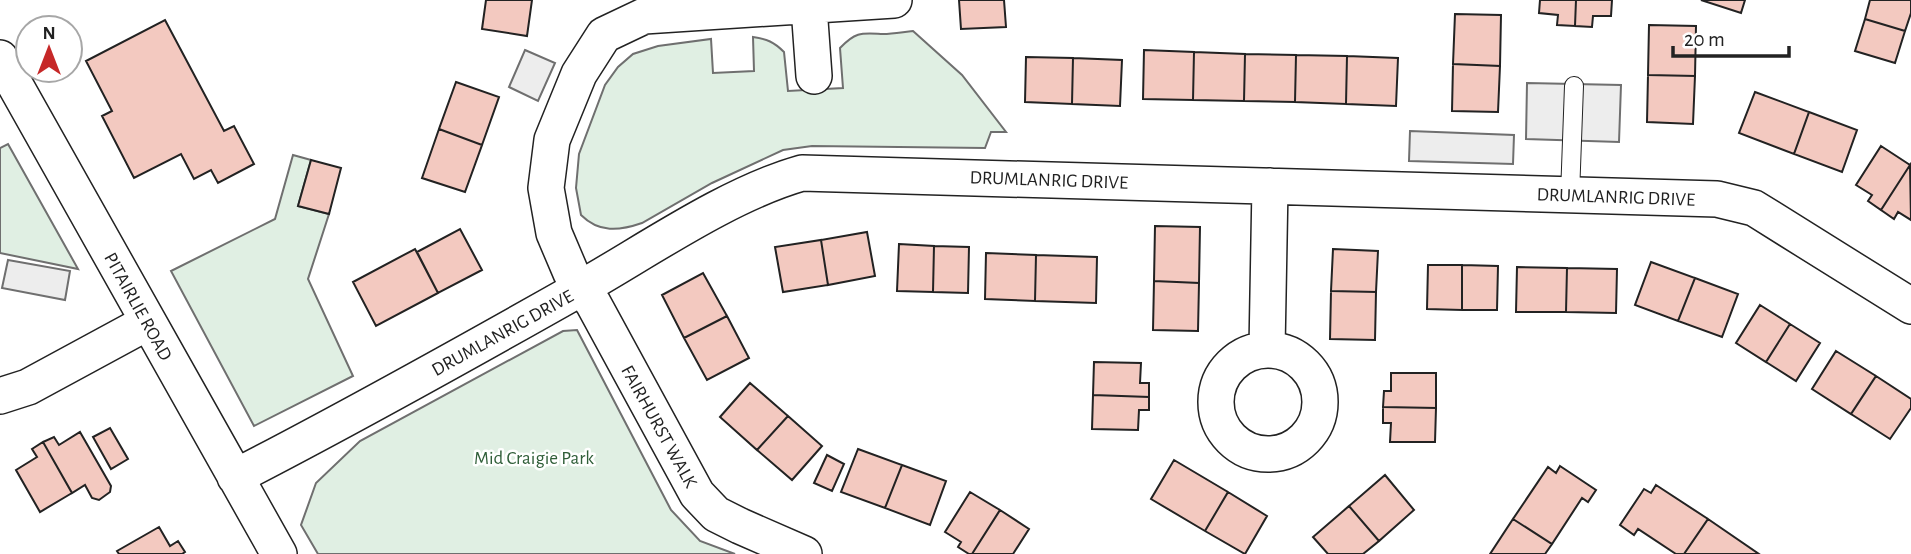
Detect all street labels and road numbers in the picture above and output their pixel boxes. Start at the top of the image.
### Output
street label: DRUMLANRIG DRIVE [969,168,1128,193]
street label: DRUMLANRIG DRIVE [1536,185,1695,210]
street label: PITAIRLIE ROAD [100,250,175,364]
street label: DRUMLANRIG DRIVE [429,287,577,380]
street label: FAIRHURST WALK [617,362,700,492]

